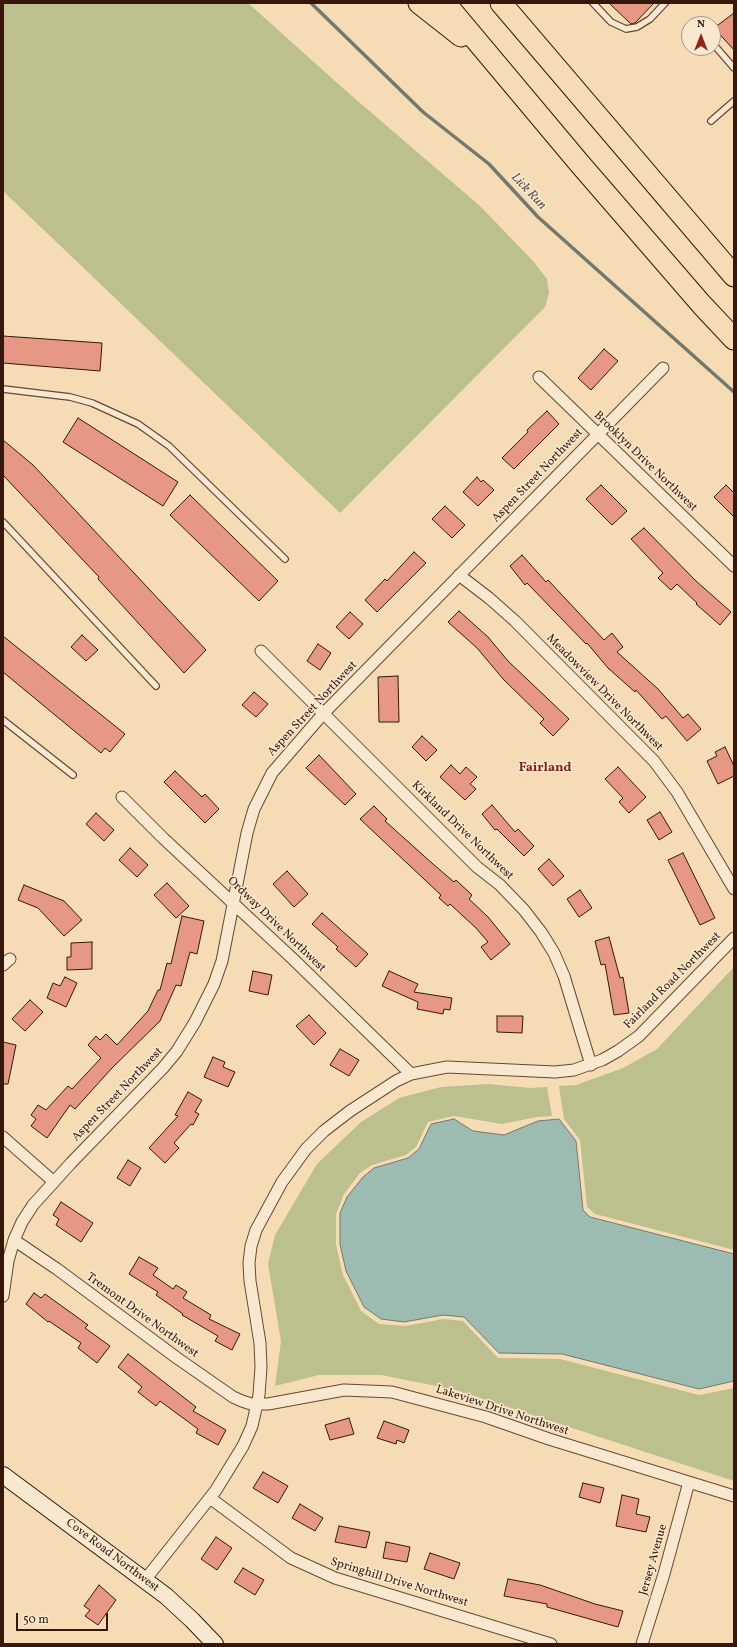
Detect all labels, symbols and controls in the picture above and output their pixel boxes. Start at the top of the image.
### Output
north arrow [681,16,721,56]
text: N [697,17,705,32]
water label: Lick Run [507,170,549,214]
street label: Brooklyn Drive Northwest [590,409,700,515]
street label: Aspen Street Northwest [489,426,587,526]
street label: Meadowview Drive Northwest [543,632,665,754]
street label: Aspen Street Northwest [265,658,361,760]
district label: Fairland [519,761,571,777]
street label: Kirkland Drive Northwest [408,778,516,884]
street label: Ordway Drive Northwest [224,874,328,976]
street label: Fairland Road Northwest [621,929,725,1033]
street label: Aspen Street Northwest [69,1045,167,1145]
street label: Tremont Drive Northwest [83,1270,201,1362]
street label: Lakeview Drive Northwest [434,1383,570,1439]
street label: Cove Road Northwest [62,1516,162,1596]
street label: Jersey Avenue [637,1523,671,1597]
street label: Springhill Drive Northwest [329,1555,469,1611]
scale bar [18,1605,110,1631]
text: 50 m [23,1612,49,1628]

